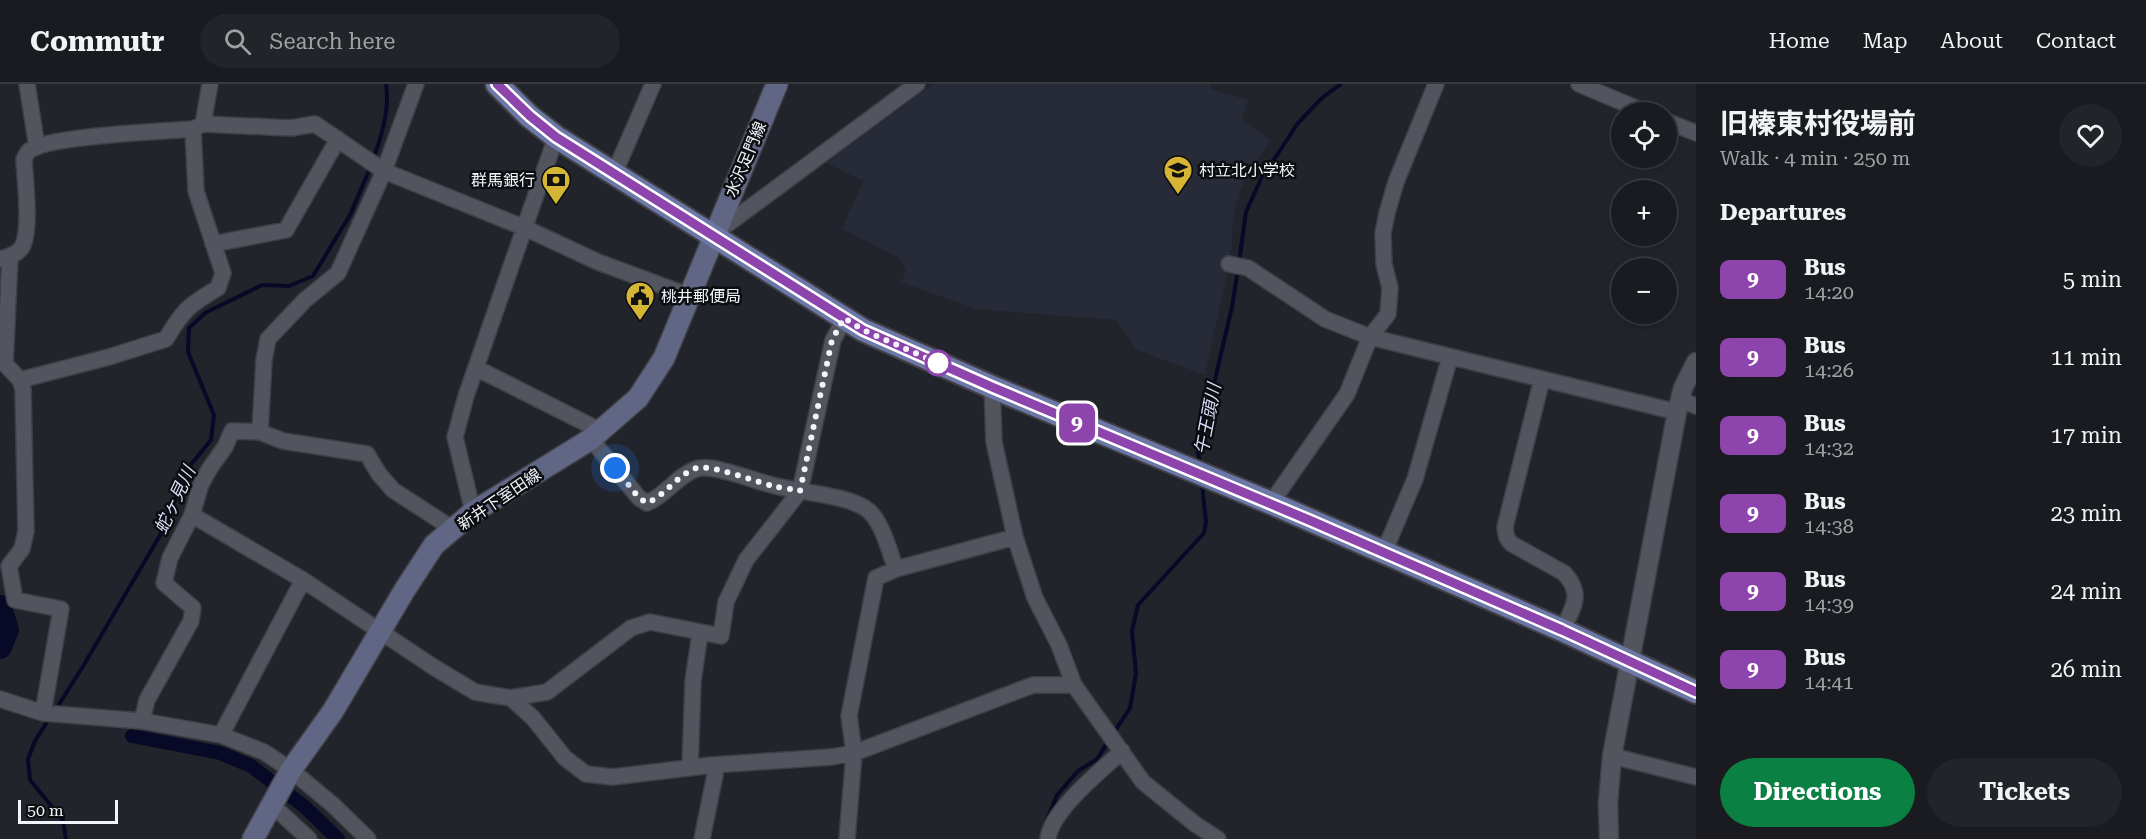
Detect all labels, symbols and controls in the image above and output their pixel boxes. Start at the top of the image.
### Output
search box [200,14,620,68]
text: Commutr [30,25,164,58]
icon: search [221,25,254,58]
text: Search here [269,29,395,54]
text: Home [1769,29,1830,53]
text: Map [1863,29,1908,53]
text: About [1941,29,2003,53]
text: Contact [2036,29,2116,53]
map controls [1611,102,1677,324]
button: locate [1611,102,1677,168]
button: heart [2059,104,2122,167]
text: 旧榛東村役場前 [1720,107,1916,140]
street label: 水沢足門線 [721,119,770,200]
text: Walk · 4 min · 250 m [1720,146,1910,170]
school or university icon: 村立北小学校 [1162,154,1194,196]
place label: 村立北小学校 [1199,161,1295,180]
bank icon: 群馬銀行 [540,164,572,206]
place label: 群馬銀行 [471,171,535,190]
button: + [1611,180,1677,246]
text: Departures [1720,200,1846,225]
text: Bus [1804,255,1846,280]
button: − [1611,258,1677,324]
text: 9 [1747,267,1759,291]
text: 5 min [2063,267,2122,292]
public building icon: 桃井郵便局 [624,280,656,322]
text: 14:20 [1804,280,1854,304]
place label: 桃井郵便局 [661,287,741,306]
text: Bus [1804,333,1846,358]
text: 9 [1747,345,1759,369]
text: 11 min [2051,345,2122,370]
unlabelled marker [925,350,951,376]
text: 14:26 [1804,358,1854,382]
water label: 午王頭川 [1190,380,1225,456]
line badge: 9 [1058,404,1096,442]
text: 9 [1071,411,1083,435]
text: Bus [1804,411,1846,436]
text: 9 [1747,423,1759,447]
text: 17 min [2051,423,2122,448]
text: 14:32 [1804,436,1854,460]
your location [600,453,630,483]
water label: 蛇ヶ見川 [150,461,200,537]
street label: 新井下室田線 [454,465,544,534]
text: Bus [1804,489,1846,514]
text: 9 [1747,501,1759,525]
text: 23 min [2051,501,2122,526]
text: 14:38 [1804,514,1854,538]
text: Bus [1804,567,1846,592]
text: 9 [1747,579,1759,603]
text: 24 min [2051,579,2122,604]
text: 14:39 [1804,592,1854,616]
text: Bus [1804,645,1846,670]
text: 9 [1747,657,1759,681]
text: 26 min [2051,657,2122,682]
text: 14:41 [1804,670,1854,694]
button: Directions [1720,758,1915,827]
button: Tickets [1927,758,2122,827]
scale bar [18,797,118,824]
text: 50 m [27,801,64,820]

